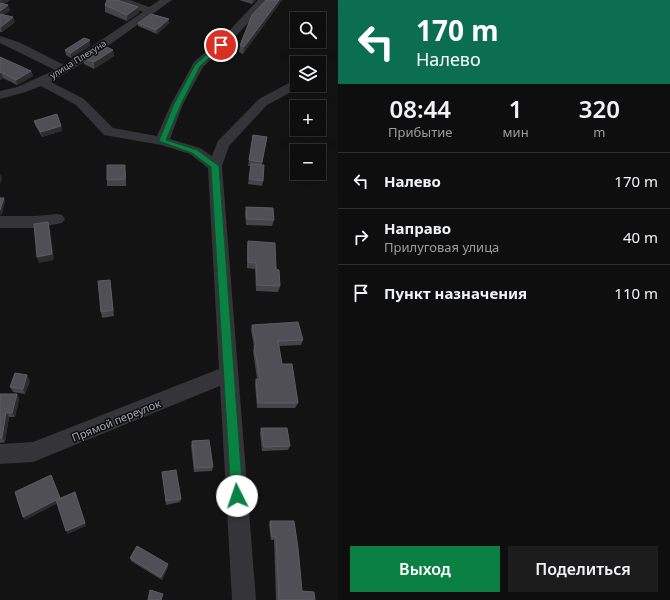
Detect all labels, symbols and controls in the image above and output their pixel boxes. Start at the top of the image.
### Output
text: 170 m [416,11,499,49]
map controls [290,12,326,180]
button: search [290,12,326,48]
icon: left [350,16,402,68]
pin [204,28,238,62]
icon: arrive [210,34,232,56]
street label: улица Плехуна [47,36,109,82]
text: Налево [416,47,481,71]
button: layers [290,56,326,92]
text: 08:44 [390,92,451,125]
text: 1 [509,92,522,125]
text: 320 [579,92,620,125]
button: + [290,100,326,136]
text: Прибытие [388,123,453,141]
text: мин [503,123,529,141]
text: m [593,123,605,141]
button: − [290,144,326,180]
icon: left [350,170,372,192]
text: Налево [384,171,441,191]
text: 170 m [614,171,658,191]
text: Направо [384,218,451,238]
icon: right [350,226,372,248]
text: 40 m [623,227,658,247]
text: Прилуговая улица [384,238,499,256]
icon: arrive [350,282,372,304]
text: Пункт назначения [384,283,527,303]
text: 110 m [614,283,658,303]
street label: Прямой переулок [69,395,163,445]
position arrow [216,475,258,517]
button: Выход [350,546,500,592]
button: Поделиться [508,546,658,592]

